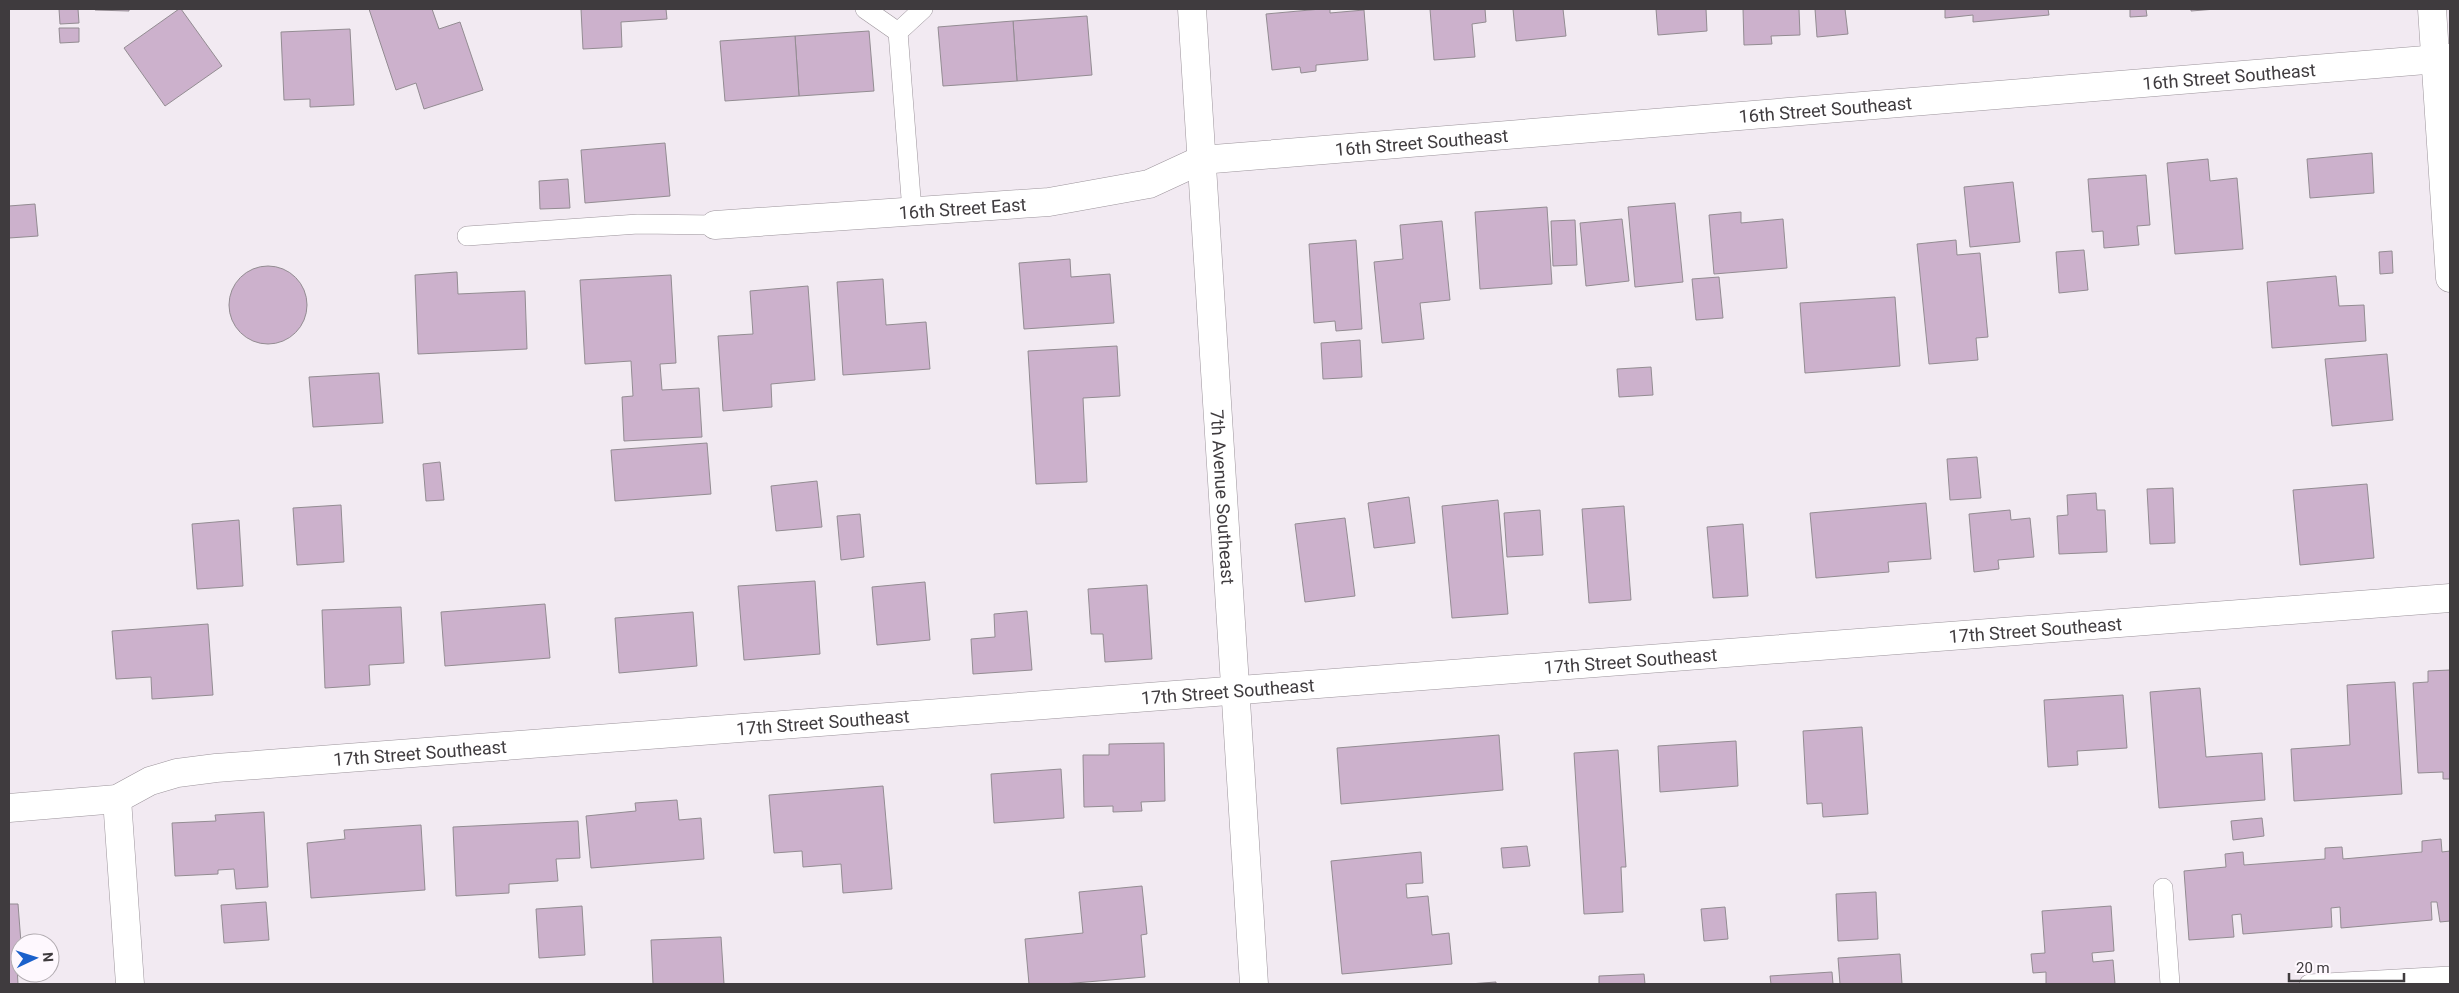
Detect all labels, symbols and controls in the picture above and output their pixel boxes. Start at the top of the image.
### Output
street label: 16th Street Southeast [2141,59,2316,94]
street label: 16th Street Southeast [1738,91,1913,127]
street label: 16th Street Southeast [1334,124,1509,160]
street label: 16th Street East [898,193,1027,223]
street label: 7th Avenue Southeast [1207,409,1239,585]
street label: 17th Street Southeast [1948,612,2123,647]
street label: 17th Street Southeast [1543,643,1718,677]
street label: 17th Street Southeast [1140,674,1315,708]
street label: 17th Street Southeast [735,705,910,739]
street label: 17th Street Southeast [333,735,507,770]
north arrow [10,933,60,983]
scale bar [2289,950,2404,982]
text: N [40,952,56,963]
text: 20 m [2296,959,2330,977]

